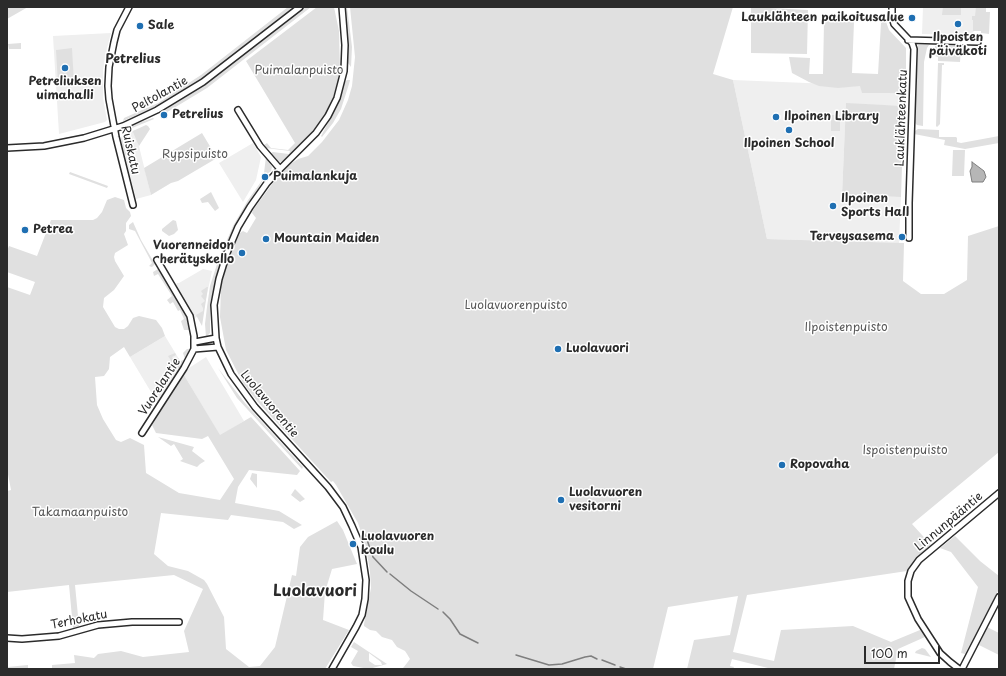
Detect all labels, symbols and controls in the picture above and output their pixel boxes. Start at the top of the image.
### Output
place label: Lauklähteen paikoitusalue [741,11,904,25]
marker: Lauklähteen paikoitusalue [907,13,917,23]
place label: Sale [148,19,174,33]
marker: Ilpoisten päiväkoti [953,19,963,29]
marker: Sale [135,21,145,31]
place label: Ilpoisten päiväkoti [929,31,987,59]
district label: Petrelius [105,51,161,67]
marker: Petreliuksen uimahalli [60,63,70,73]
park label: Puimalanpuisto [254,64,344,78]
street label: Lauklähteenkatu [893,69,911,167]
street label: Peltolantie [130,74,190,116]
place label: Petreliuksen uimahalli [28,75,102,103]
place label: Petrelius [172,108,223,122]
marker: Petrelius [159,110,169,120]
place label: Ilpoinen Library [784,110,879,124]
marker: Ilpoinen Library [771,112,781,122]
street label: Ruiskatu [117,124,143,176]
marker: Ilpoinen School [784,125,794,135]
place label: Ilpoinen School [744,137,834,151]
park label: Rypsipuisto [162,148,228,162]
place label: Puimalankuja [273,170,357,184]
marker: Puimalankuja [260,172,270,182]
place label: Ilpoinen Sports Hall [841,192,909,220]
marker: Ilpoinen Sports Hall [828,201,838,211]
place label: Petrea [33,223,73,237]
marker: Petrea [20,225,30,235]
place label: Terveysasema [810,230,894,244]
place label: Mountain Maiden [274,232,379,246]
marker: Terveysasema [897,232,907,242]
marker: Mountain Maiden [261,234,271,244]
place label: Vuorenneidon herätyskello [153,239,234,267]
marker: Vuorenneidon herätyskello [237,248,247,258]
park label: Luolavuorenpuisto [465,299,567,313]
park label: Ilpoistenpuisto [804,321,888,335]
place label: Luolavuori [566,342,629,356]
marker: Luolavuori [553,344,563,354]
street label: Vuorelantie [136,356,184,418]
street label: Luolavuorentie [237,368,301,440]
park label: Ispoistenpuisto [862,444,948,458]
place label: Ropovaha [790,458,850,472]
marker: Ropovaha [777,460,787,470]
place label: Luolavuoren vesitorni [569,486,642,514]
street label: Linnunpääntie [912,489,986,555]
marker: Luolavuoren vesitorni [556,495,566,505]
park label: Takamaanpuisto [32,506,128,520]
place label: Luolavuoren koulu [361,530,434,558]
marker: Luolavuoren koulu [348,539,358,549]
district label: Luolavuori [273,582,357,602]
street label: Terhokatu [49,607,109,633]
scale bar [866,638,942,664]
text: 100 m [871,644,908,662]

